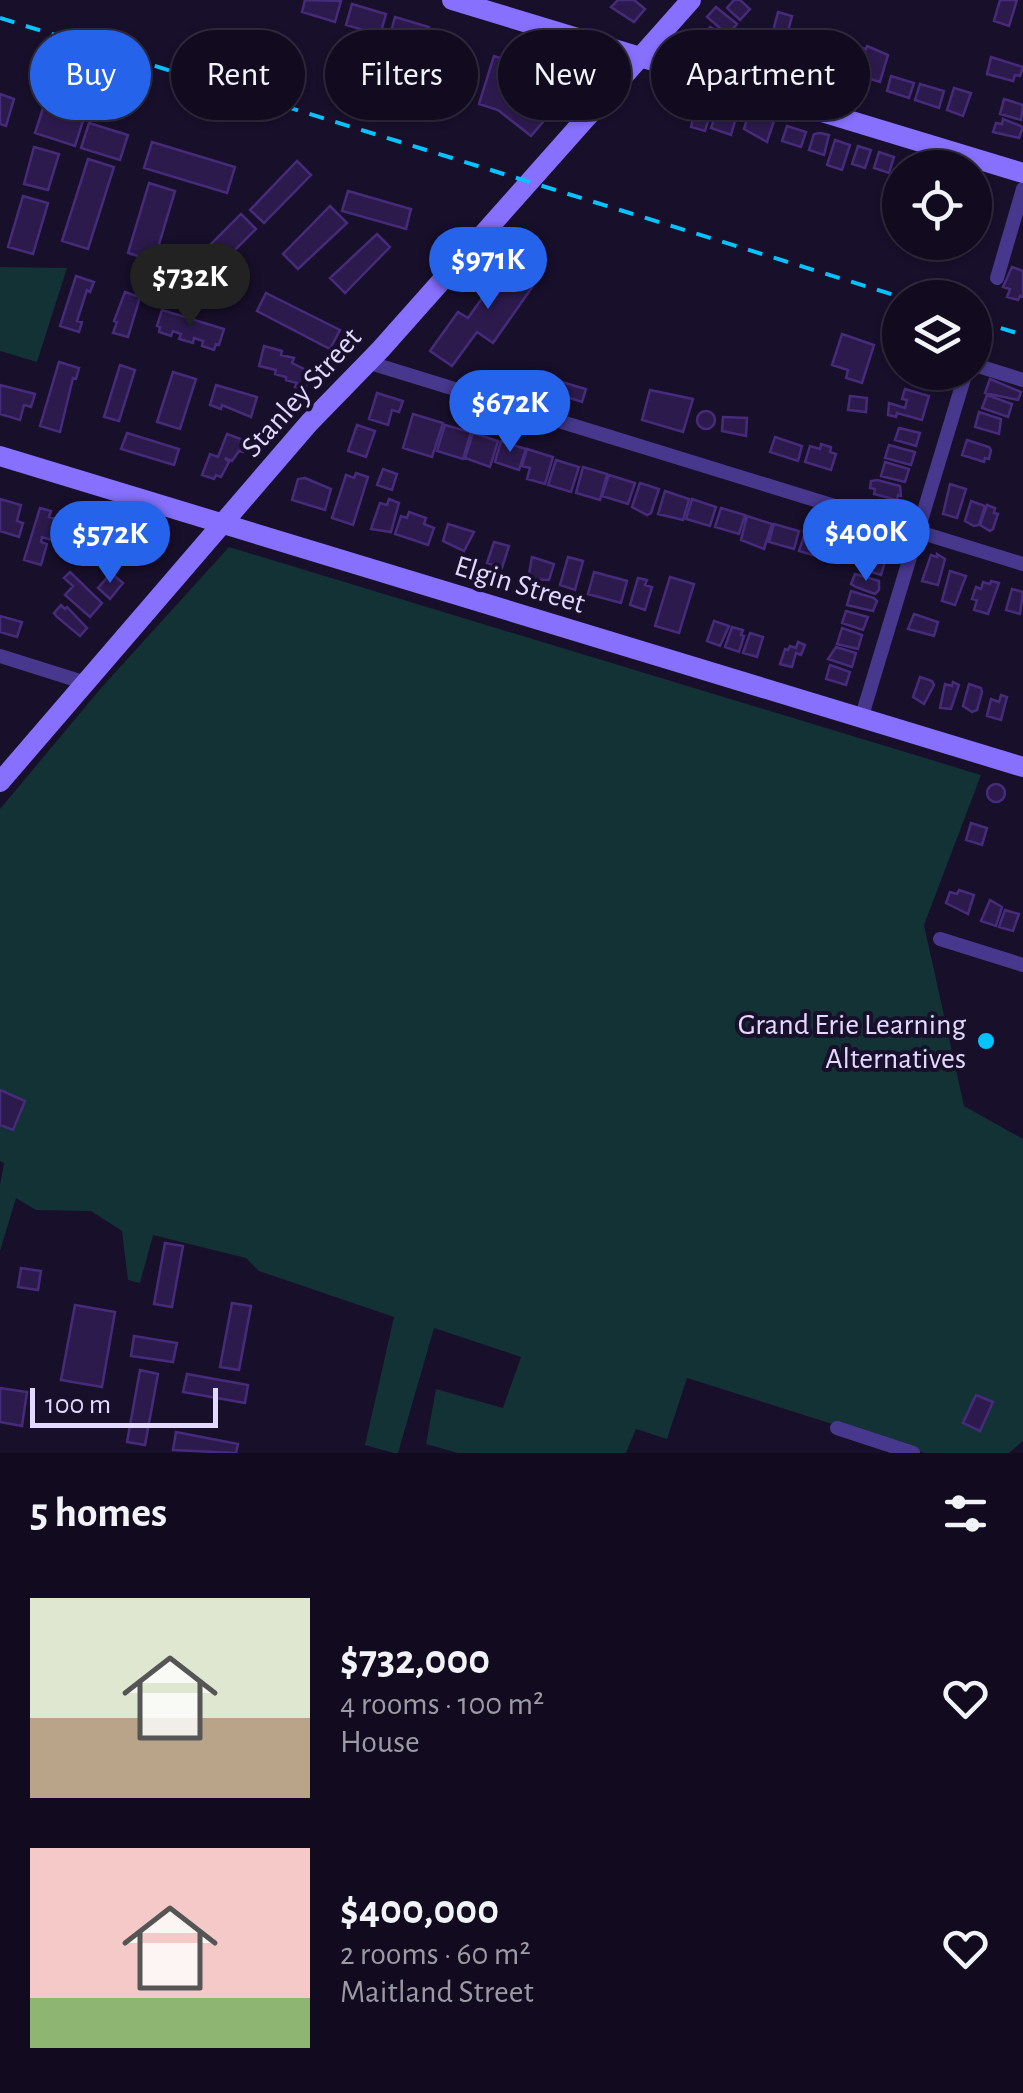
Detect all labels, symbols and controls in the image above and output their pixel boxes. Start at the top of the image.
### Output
chip: Buy [30,30,151,120]
chip: Rent [171,30,305,120]
chip: Filters [325,30,478,120]
chip: New [498,30,631,120]
chip: Apartment [651,30,870,120]
map controls [882,150,992,390]
button: locate [882,150,992,260]
pin: $971K [418,227,558,312]
text: $971K [451,243,525,275]
pin: $732K [120,244,260,329]
text: $732K [152,260,228,292]
button: layers [882,280,992,390]
street label: Stanley Street [236,322,368,463]
pin: $672K [440,370,580,455]
text: $672K [471,386,549,418]
pin: $400K [796,499,936,584]
pin: $572K [40,501,180,586]
text: $400K [825,515,907,547]
text: $572K [72,517,148,549]
street label: Elgin Street [451,551,589,619]
place label: Grand Erie Learning Alternatives [738,1010,966,1074]
marker: Grand Erie Learning Alternatives [975,1030,997,1052]
scale bar [30,1383,218,1428]
text: 100 m [45,1391,111,1419]
icon: filters [938,1486,993,1541]
text: 5 homes [30,1492,167,1534]
icon: home [110,1638,230,1758]
text: $732,000 [340,1639,490,1681]
icon: heart [938,1671,993,1726]
text: 4 rooms · 100 m² [340,1688,544,1720]
text: House [340,1726,420,1758]
icon: home [110,1888,230,2008]
text: $400,000 [340,1889,499,1931]
icon: heart [938,1921,993,1976]
text: 2 rooms · 60 m² [340,1938,531,1970]
text: Maitland Street [340,1976,534,2008]

